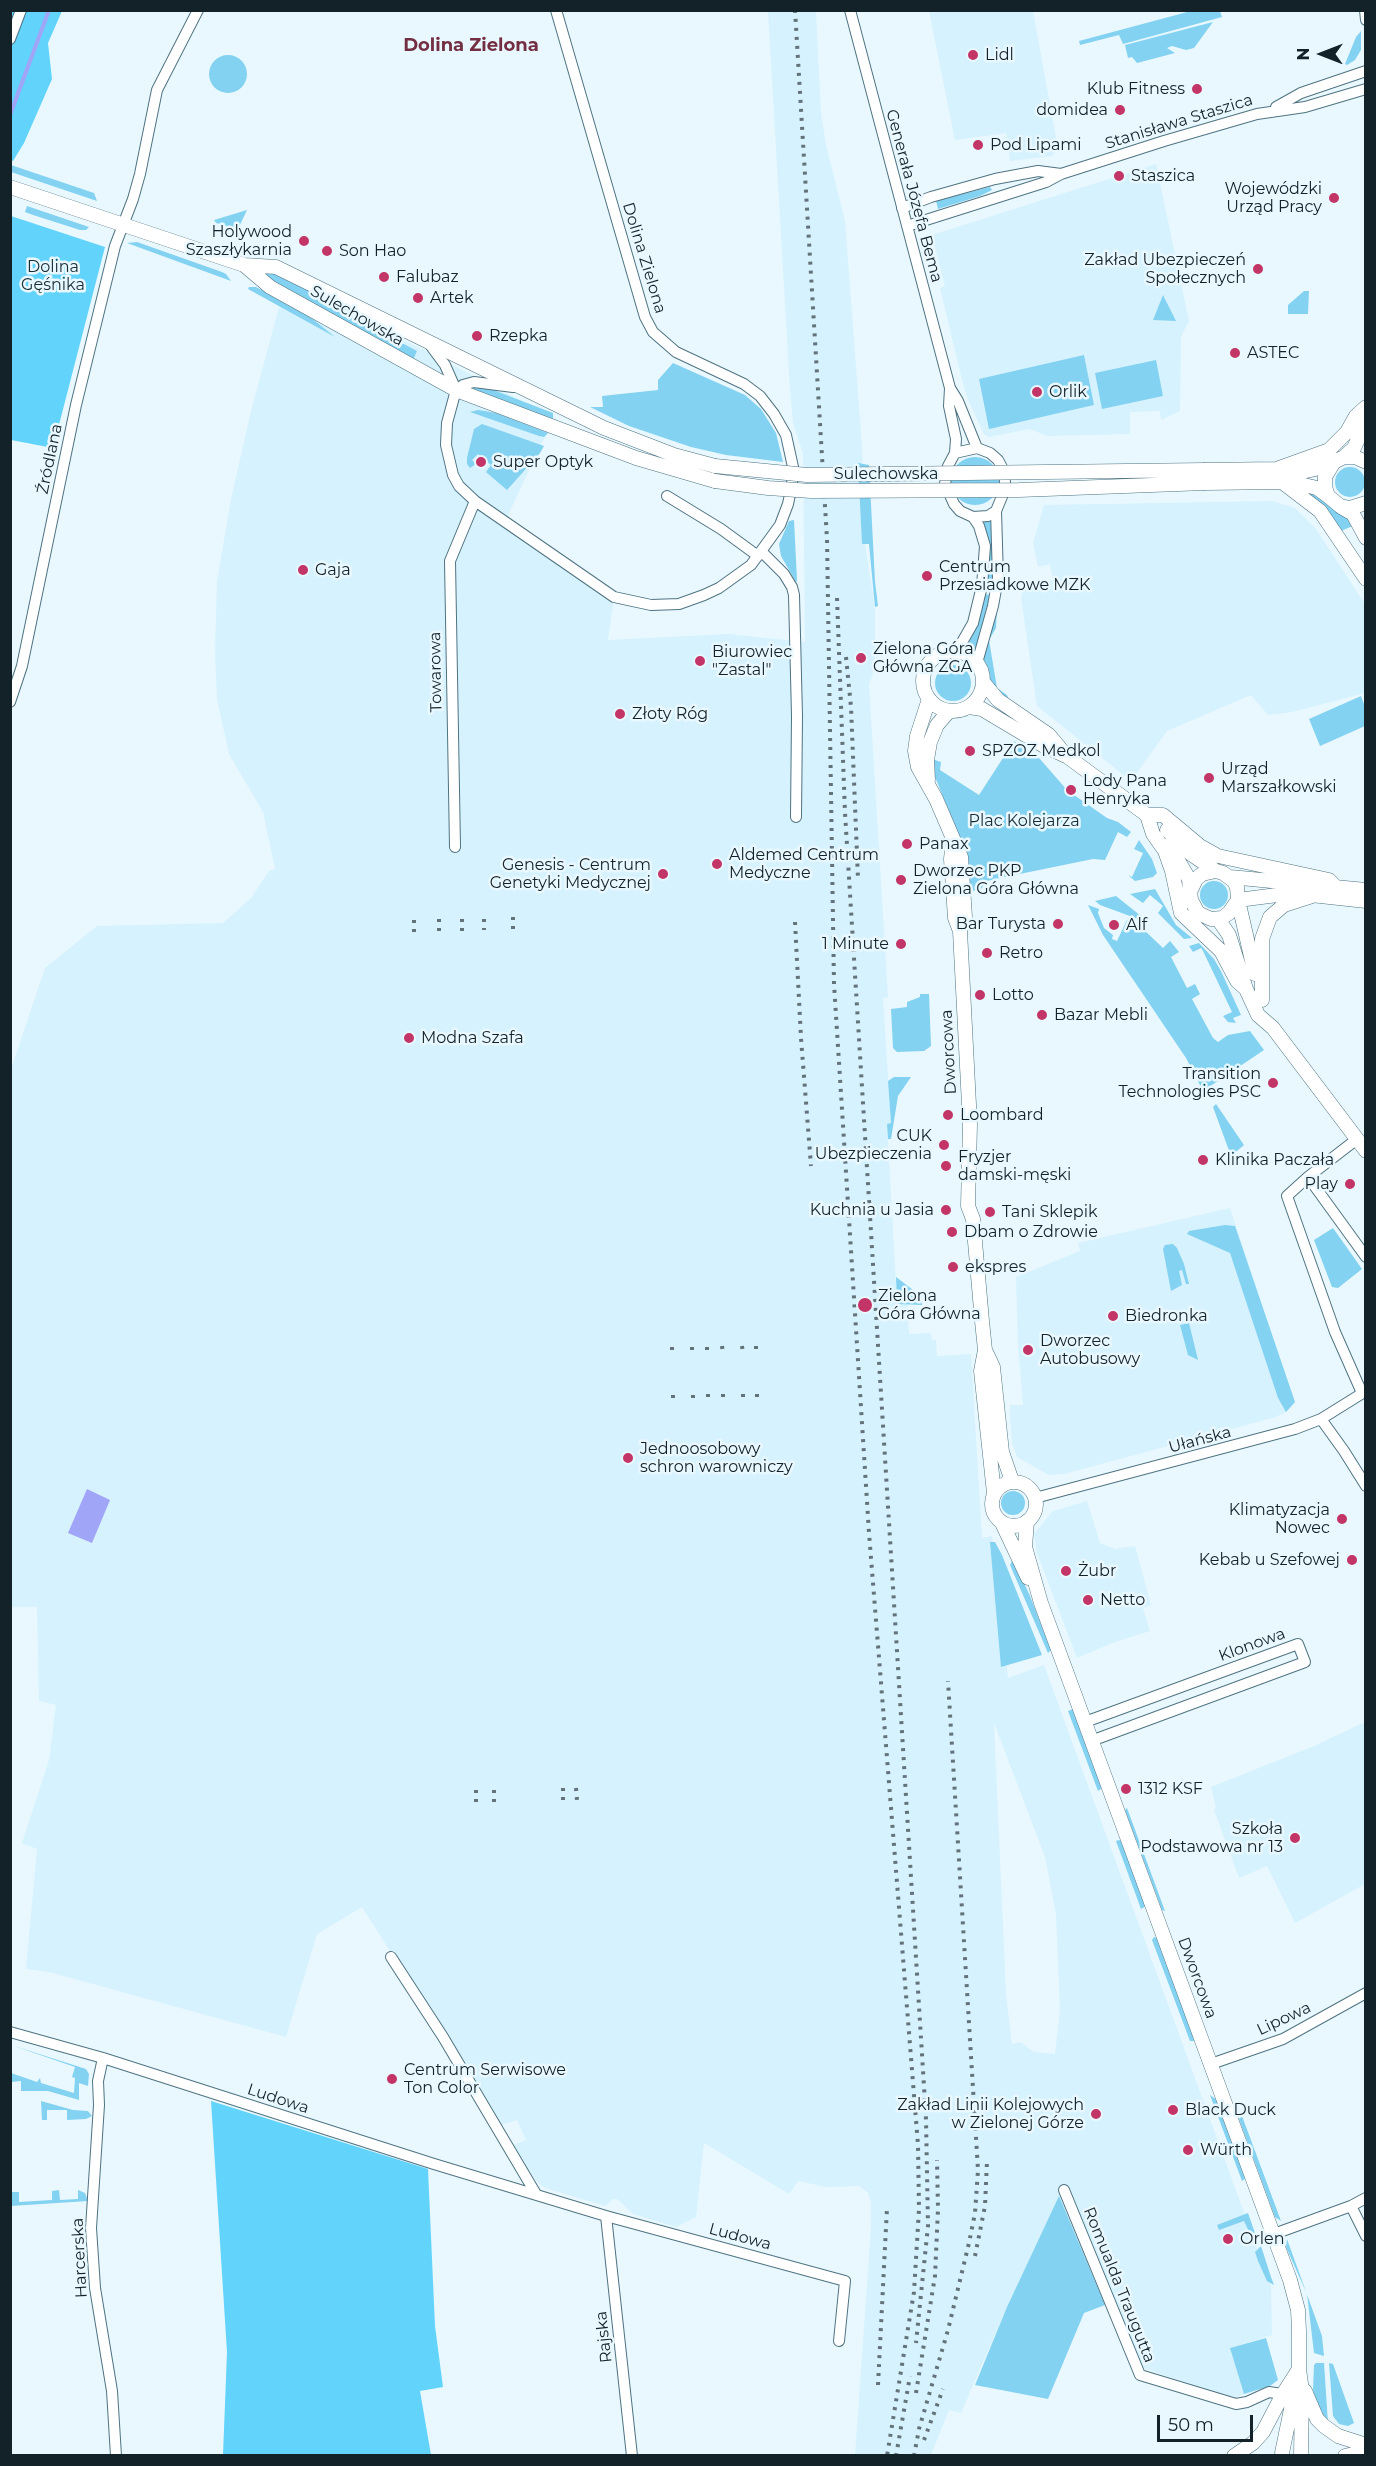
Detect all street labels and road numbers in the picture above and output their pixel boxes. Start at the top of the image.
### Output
street label: Stanisława Staszica [1103,90,1255,154]
street label: Generała Józefa Bema [882,107,946,285]
street label: Dolina Zielona [618,200,670,316]
street label: Sulechowska [307,282,407,350]
street label: Źródlana [33,422,67,496]
street label: Sulechowska [834,464,938,484]
street label: Towarowa [426,632,446,712]
street label: Dworcowa [937,1009,961,1095]
street label: Ułańska [1167,1422,1233,1458]
street label: Klonowa [1216,1624,1288,1666]
street label: Dworcowa [1173,1935,1221,2021]
street label: Lipowa [1254,1998,1314,2040]
street label: Ludowa [245,2080,311,2118]
street label: Romualda Traugutta [1079,2204,1159,2366]
street label: Harcerska [68,2217,92,2299]
street label: Ludowa [707,2219,773,2255]
street label: Rajska [592,2310,616,2364]

